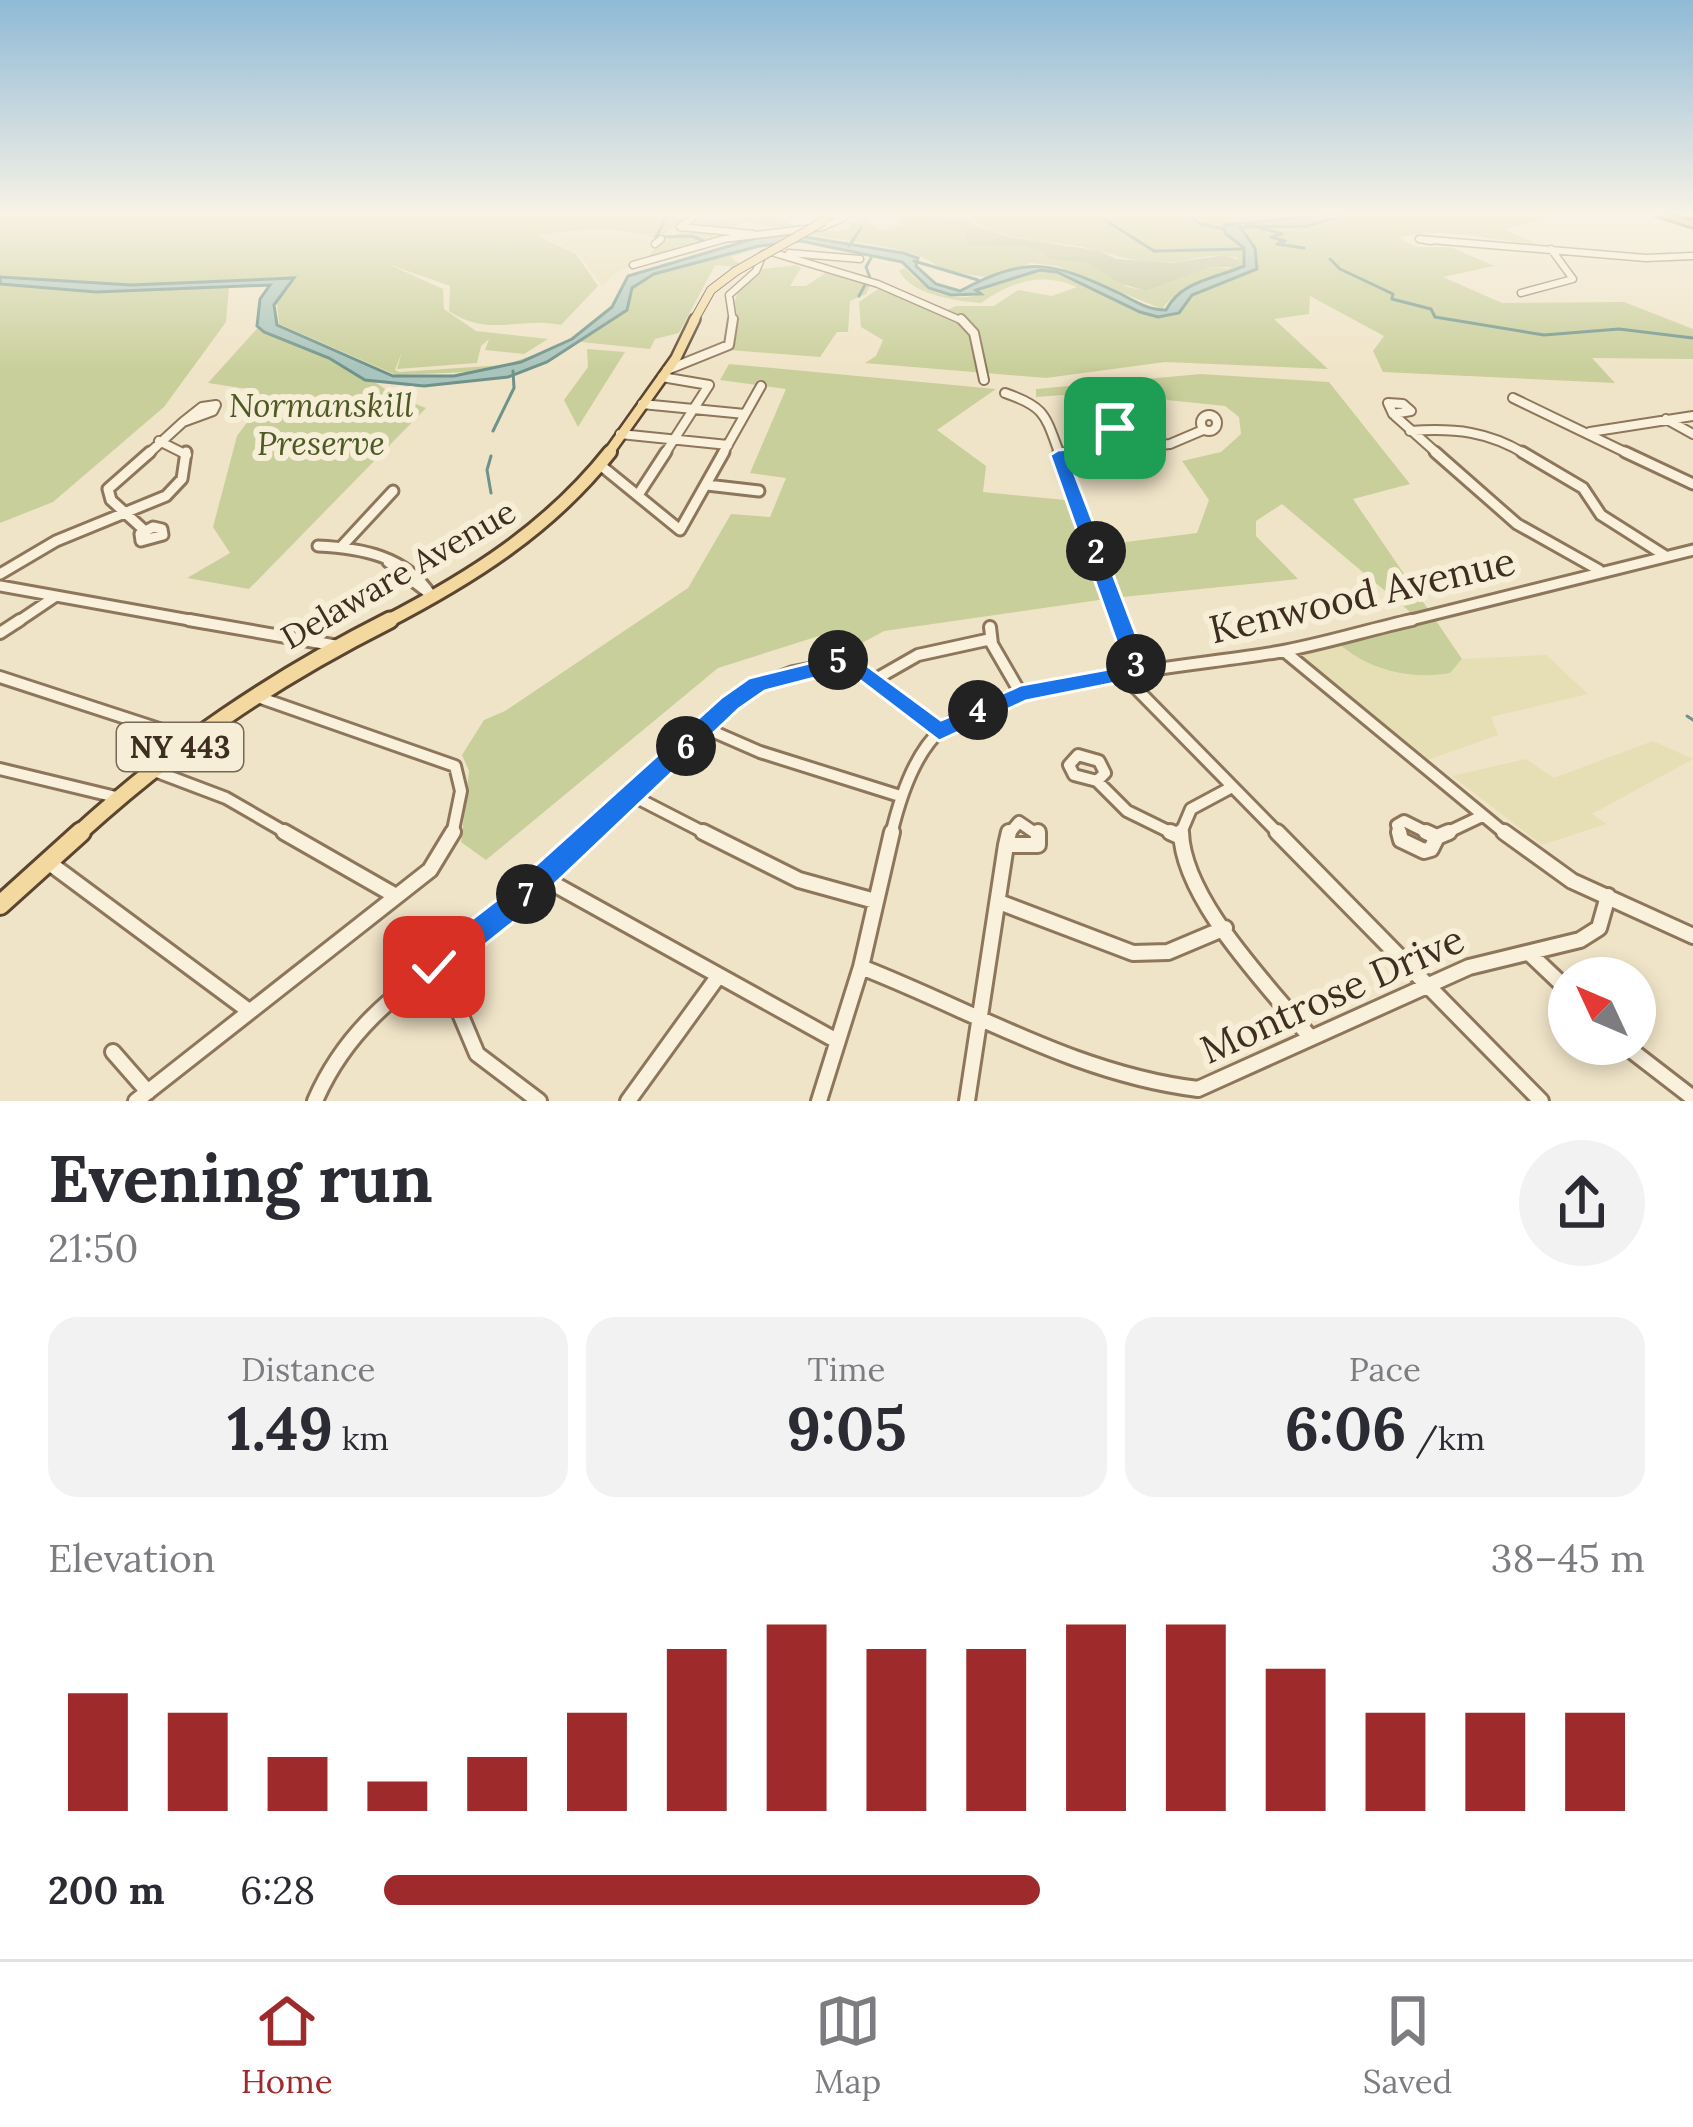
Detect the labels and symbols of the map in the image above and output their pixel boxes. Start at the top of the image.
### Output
pin [1064,377,1166,479]
park label: Normanskill Preserve [229,384,413,464]
street label: Delaware Avenue [273,490,523,658]
pin: 2 [1066,521,1126,581]
street label: Kenwood Avenue [1204,535,1520,655]
pin: 5 [808,630,868,690]
pin: 3 [1106,634,1166,694]
pin: 4 [948,680,1008,740]
pin: 6 [656,716,716,776]
road number: NY 443 [117,723,243,771]
pin: 7 [496,864,556,924]
street label: Montrose Drive [1192,914,1472,1074]
pin [383,916,485,1018]
north arrow [1548,957,1656,1065]

